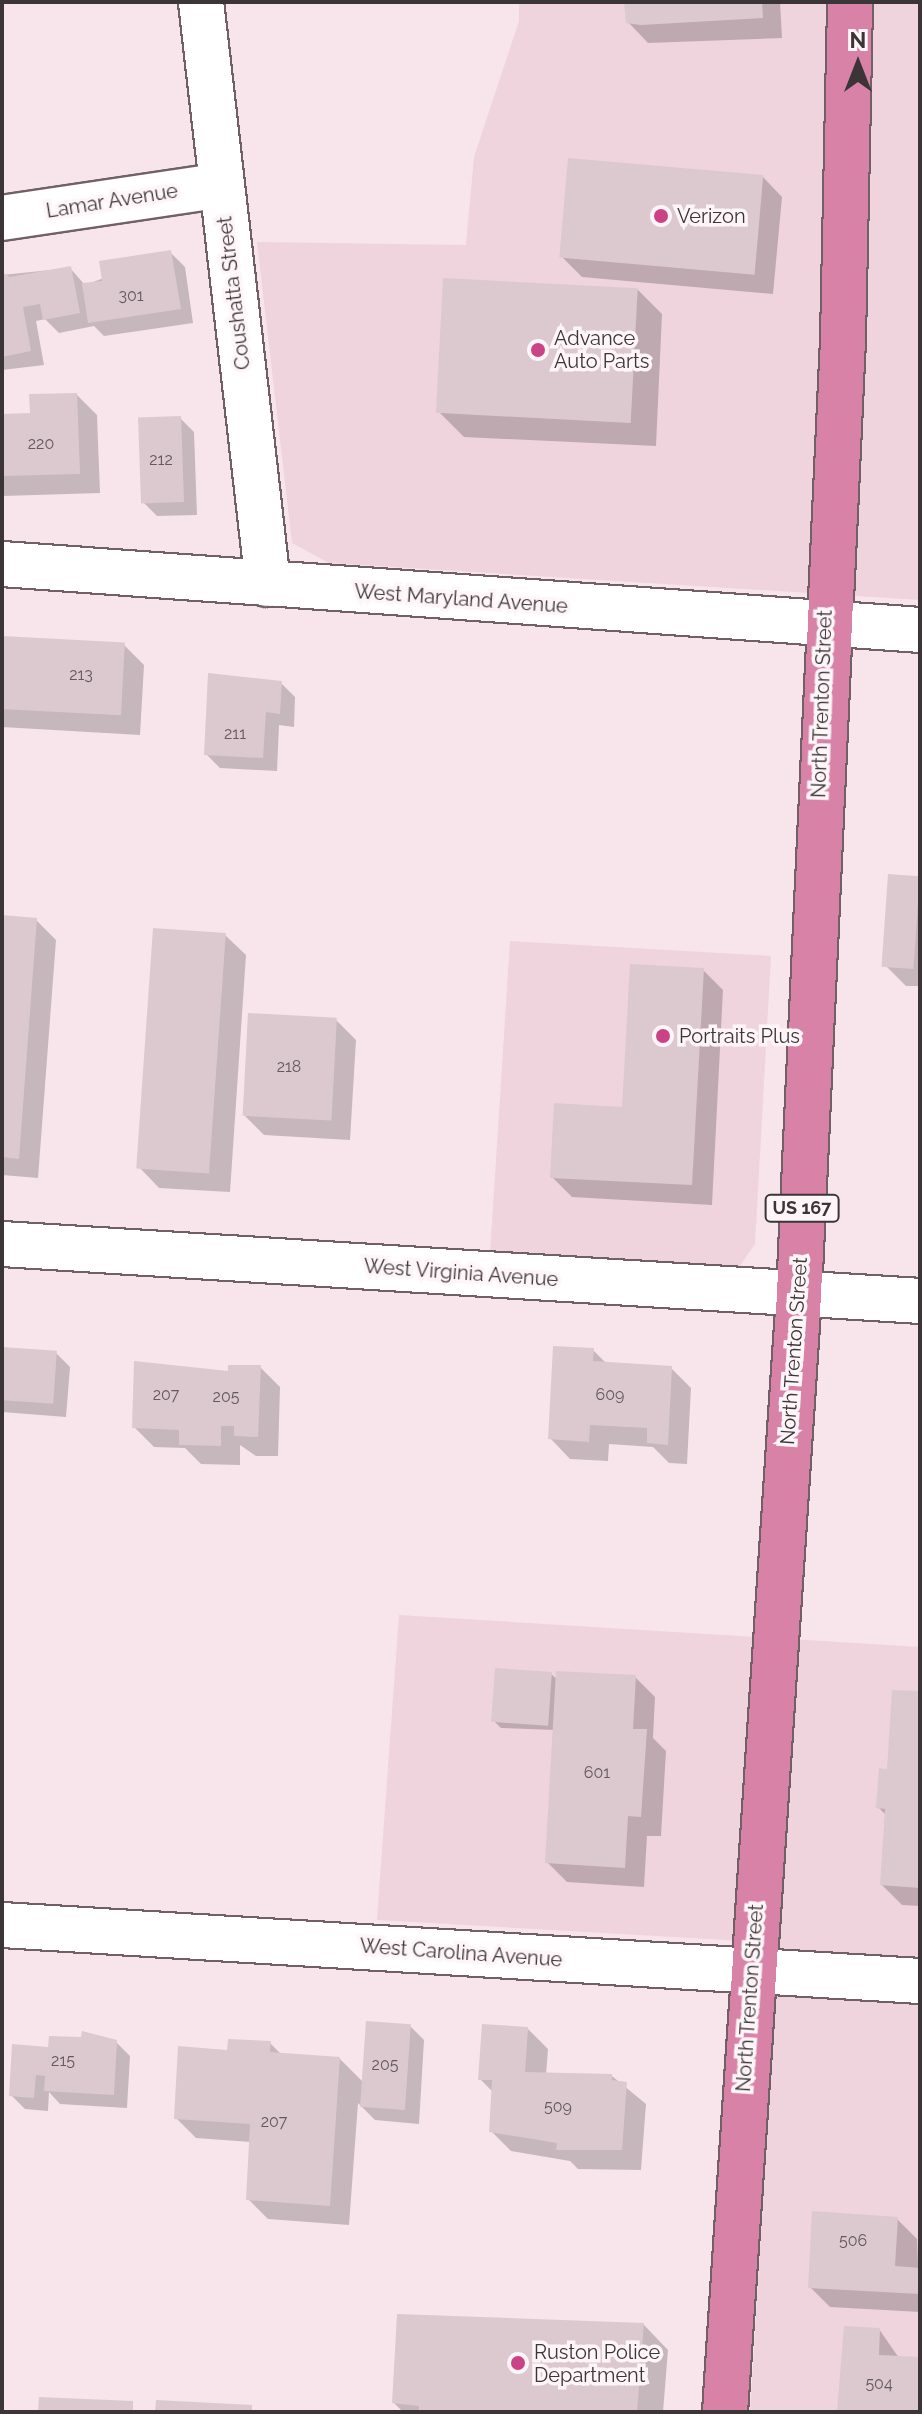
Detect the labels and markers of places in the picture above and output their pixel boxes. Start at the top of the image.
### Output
place label: Verizon [677,204,746,228]
marker: Verizon [652,207,670,225]
place label: Advance Auto Parts [554,326,649,373]
marker: Advance Auto Parts [529,341,547,359]
place label: Portraits Plus [679,1024,800,1048]
marker: Portraits Plus [654,1027,672,1045]
place label: Ruston Police Department [534,2340,660,2387]
marker: Ruston Police Department [509,2354,527,2372]

